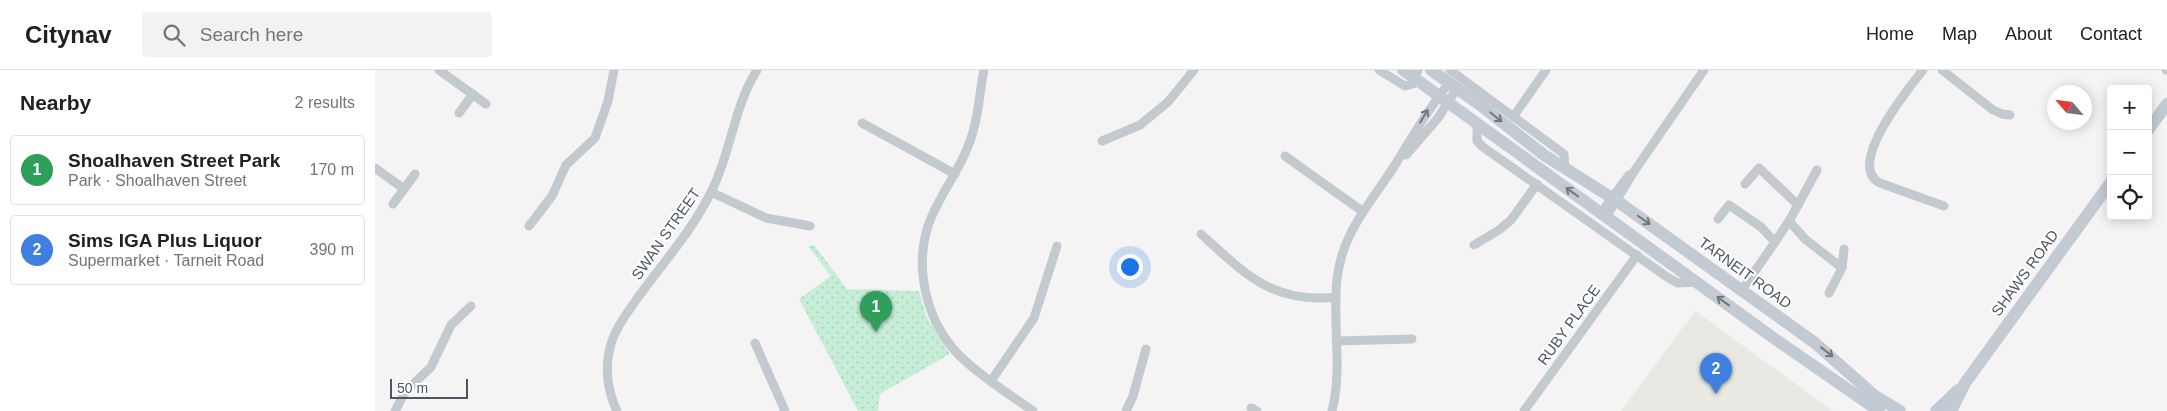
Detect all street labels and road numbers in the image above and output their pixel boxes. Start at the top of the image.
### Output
street label: SWAN STREET [628,185,703,283]
street label: SHAWS ROAD [1988,226,2062,319]
street label: TARNEIT ROAD [1696,233,1795,312]
street label: RUBY PLACE [1534,281,1603,368]

